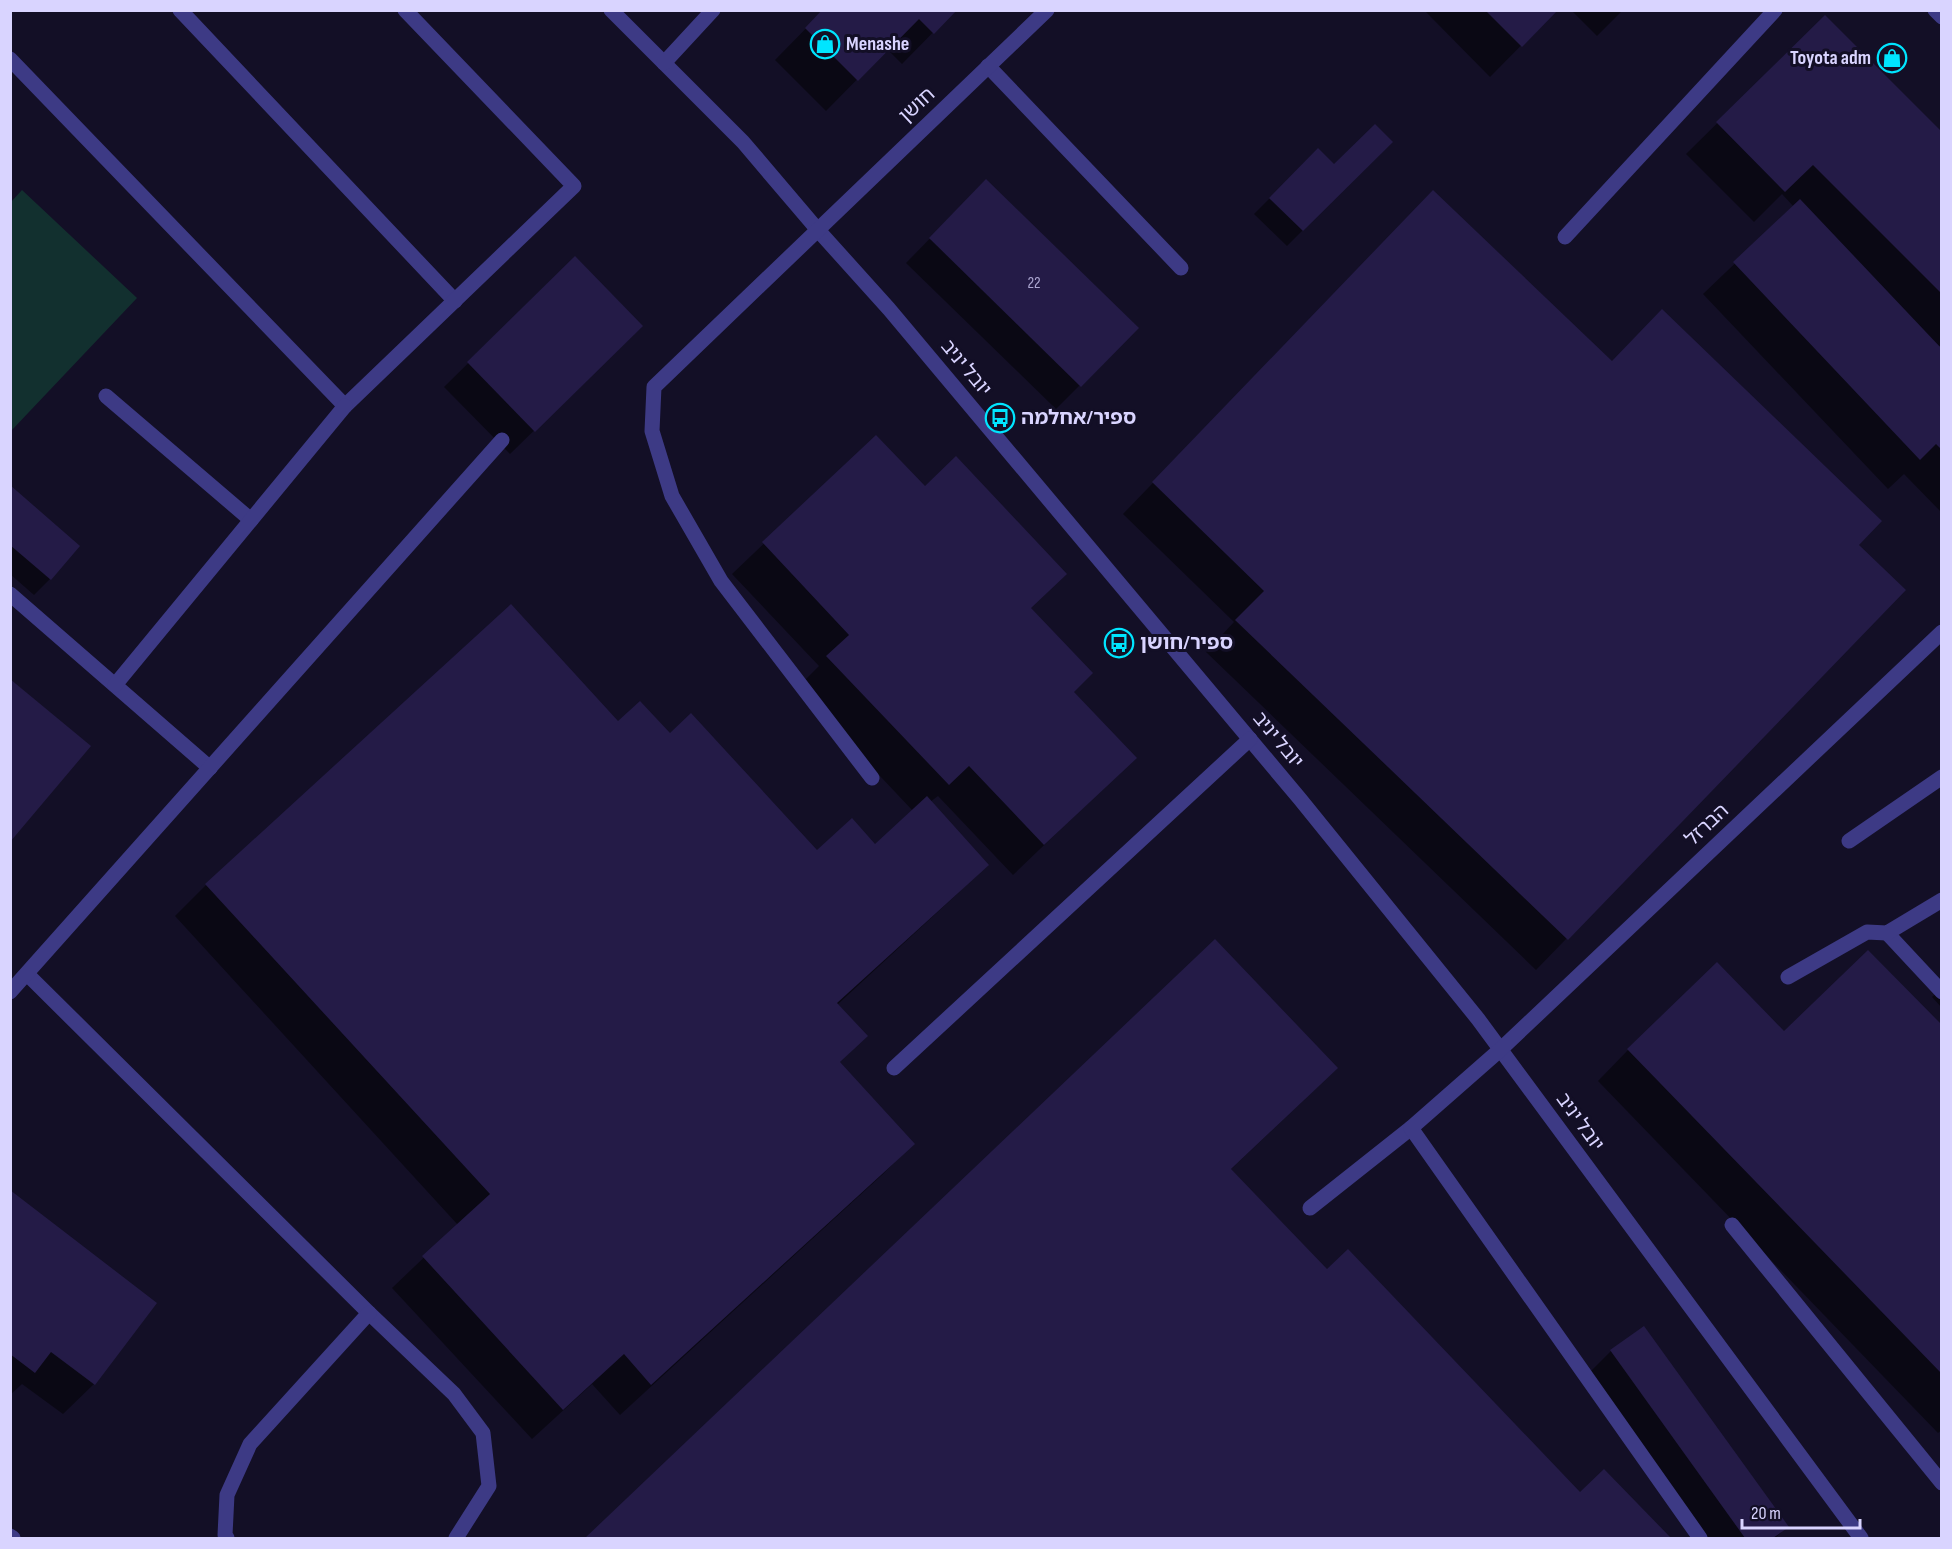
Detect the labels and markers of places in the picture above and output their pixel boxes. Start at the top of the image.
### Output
shop icon: Menashe [809,28,841,60]
place label: Menashe [846,32,909,56]
shop icon: Toyota adm [1876,42,1908,74]
place label: Toyota adm [1790,46,1871,70]
bus stop icon: ספיר/אחלמה [984,402,1016,434]
place label: ספיר/אחלמה [1021,406,1136,430]
bus stop icon: ספיר/חושן [1103,627,1135,659]
place label: ספיר/חושן [1140,631,1233,655]

